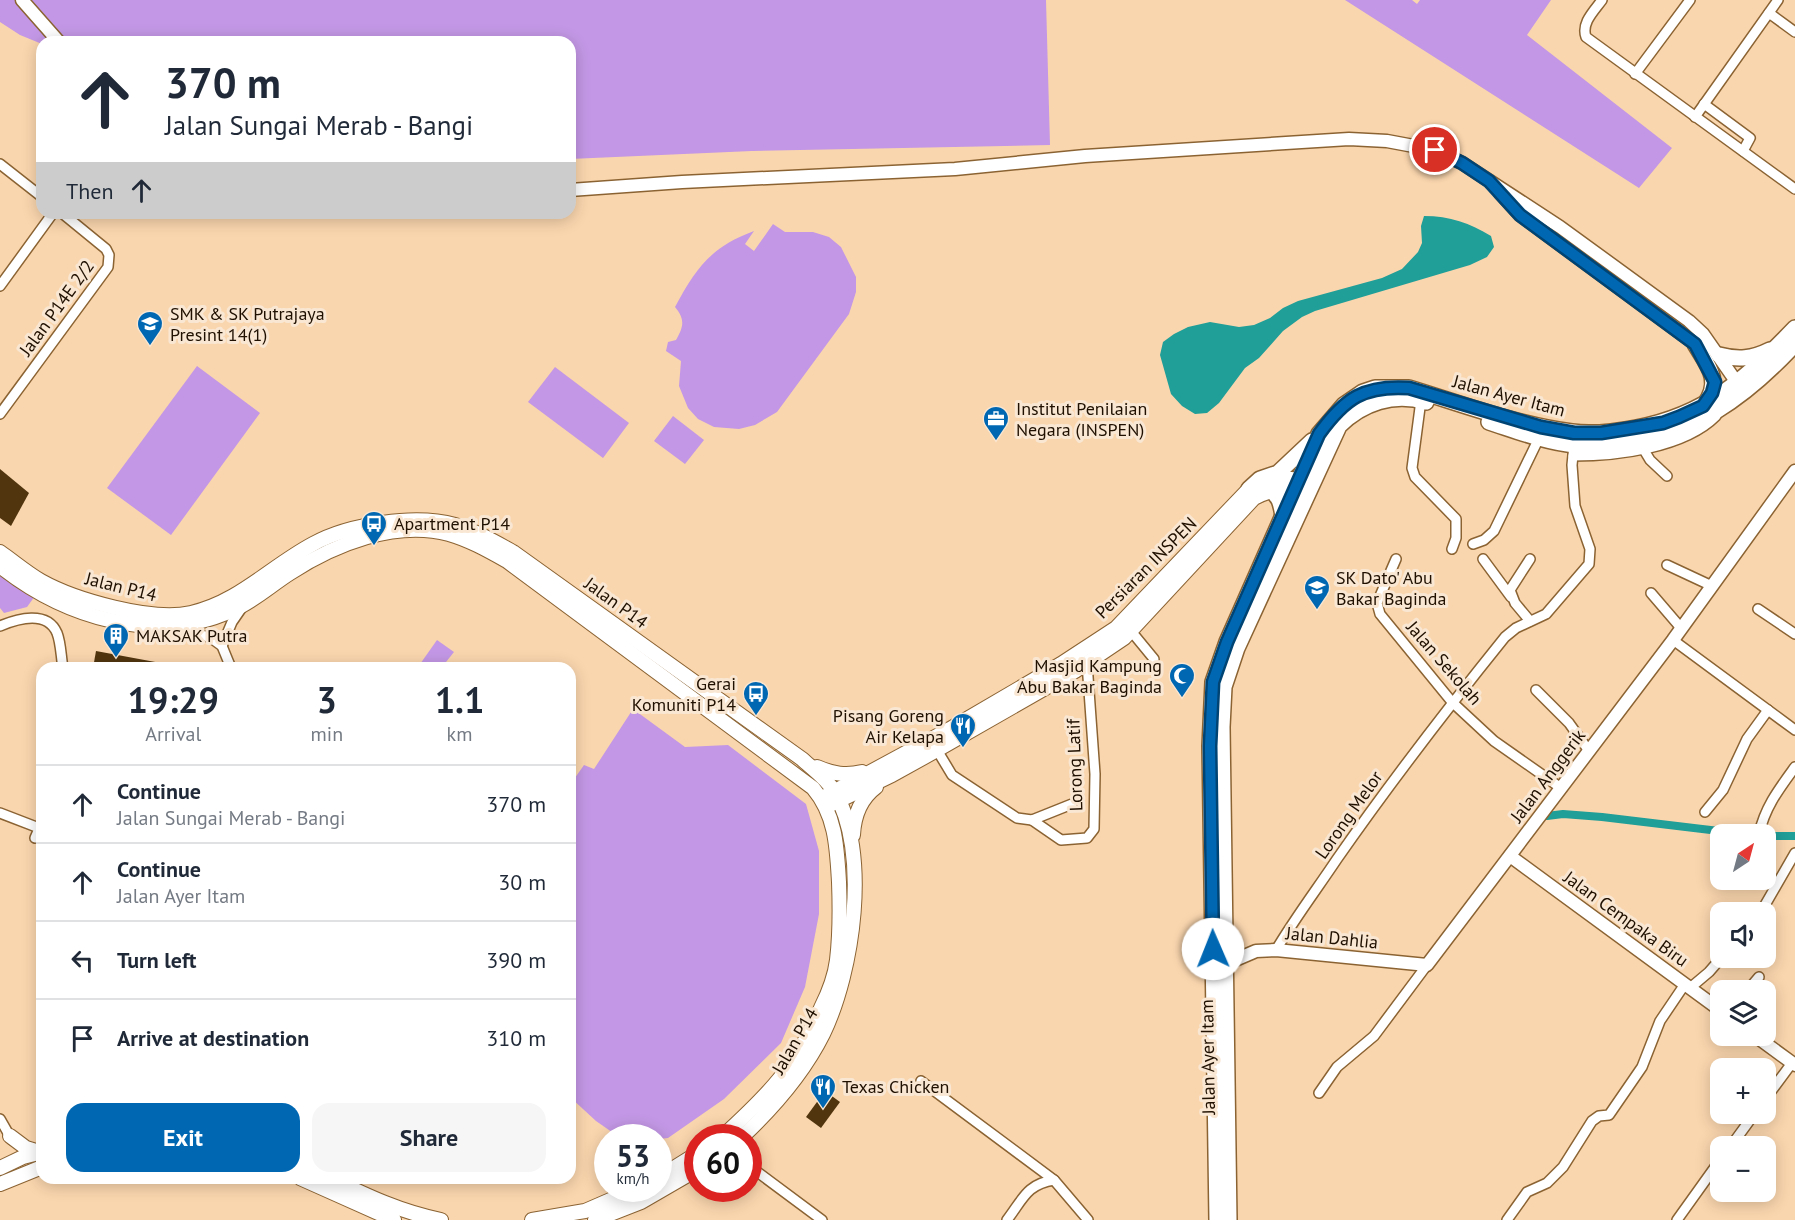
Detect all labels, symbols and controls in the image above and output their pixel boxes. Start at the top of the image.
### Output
text: 370 m [165,55,281,110]
icon: ahead [66,60,144,138]
text: Jalan Sungai Merab - Bangi [165,108,473,142]
pin [1409,124,1460,175]
icon: arrive [1418,133,1451,166]
icon: ahead [125,174,158,207]
text: Then [66,177,113,205]
street label: Jalan P14E 2/2 [13,255,99,361]
place label: SMK & SK Putrajaya Presint 14(1) [170,302,325,346]
school or university icon: SMK & SK Putrajaya Presint 14(1) [135,309,165,347]
street label: Jalan Ayer Itam [1449,369,1568,422]
place label: Institut Penilaian Negara (INSPEN) [1016,397,1147,441]
office icon: Institut Penilaian Negara (INSPEN) [981,404,1011,442]
bus stop icon: Apartment P14 [359,509,389,547]
place label: Apartment P14 [394,512,510,535]
street label: Persiaran INSPEN [1090,512,1201,623]
street label: Jalan P14 [82,566,159,607]
place label: SK Dato' Abu Bakar Baginda [1336,566,1446,610]
street label: Jalan P14 [579,571,653,633]
school or university icon: SK Dato' Abu Bakar Baginda [1302,573,1332,611]
street label: Jalan Sekolah [1401,615,1487,709]
building icon: MAKSAK Putra [101,621,131,659]
place label: MAKSAK Putra [136,624,247,647]
place label: Masjid Kampung Abu Bakar Baginda [1017,654,1162,698]
mosque icon: Masjid Kampung Abu Bakar Baginda [1167,661,1197,699]
place label: Gerai Komuniti P14 [632,672,736,716]
text: 19:29 [128,676,219,723]
text: 3 [317,676,337,723]
text: 1.1 [435,676,484,723]
bus stop icon: Gerai Komuniti P14 [741,679,771,717]
place label: Pisang Goreng Air Kelapa [833,704,944,748]
restaurant icon: Pisang Goreng Air Kelapa [948,711,978,749]
street label: Lorong Latif [1061,717,1088,812]
text: Arrival [145,721,201,747]
text: min [311,721,343,747]
text: km [447,721,472,747]
street label: Jalan Anggerik [1504,724,1590,828]
street label: Lorong Melor [1310,766,1387,863]
text: Continue [117,777,201,805]
icon: ahead [66,788,99,821]
text: 370 m [486,790,546,818]
text: Jalan Sungai Merab - Bangi [117,805,345,831]
north arrow [1710,824,1776,890]
map controls [1710,824,1776,1202]
text: Continue [117,855,201,883]
street label: Jalan Cempaka Biru [1559,865,1693,972]
icon: ahead [66,866,99,899]
text: 30 m [498,868,546,896]
text: Jalan Ayer Itam [117,883,245,909]
button: sound [1710,902,1776,968]
position arrow [1181,917,1245,981]
street label: Jalan Dahlia [1284,921,1379,954]
icon: left [66,944,99,977]
text: Turn left [117,946,197,974]
text: 390 m [486,946,546,974]
button: layers [1710,980,1776,1046]
street label: Jalan Ayer Itam [1195,999,1220,1116]
street label: Jalan P14 [766,1003,823,1079]
icon: arrive [66,1022,99,1055]
text: Arrive at destination [117,1024,309,1052]
text: 310 m [486,1024,546,1052]
button: + [1710,1058,1776,1124]
restaurant icon: Texas Chicken [808,1072,838,1110]
place label: Texas Chicken [842,1075,949,1098]
button: Exit [66,1103,300,1172]
button: Share [312,1103,546,1172]
speed limit sign: 60 [684,1124,762,1202]
text: 53 [616,1136,650,1175]
button: − [1710,1136,1776,1202]
text: km/h [617,1169,649,1188]

